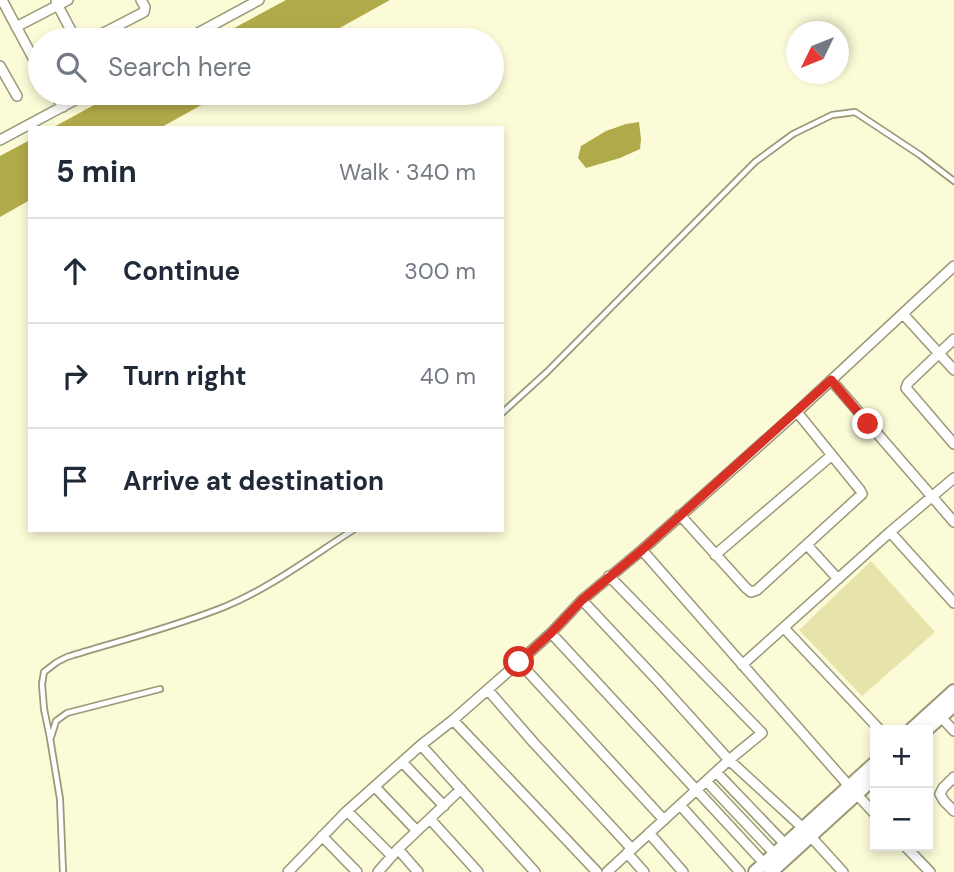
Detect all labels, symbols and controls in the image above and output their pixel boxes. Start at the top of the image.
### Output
north arrow [786,21,849,84]
search box [28,28,504,105]
icon: search [52,48,90,86]
text: Search here [108,50,251,84]
text: 5 min [56,152,137,191]
text: Walk · 340 m [339,157,476,187]
icon: ahead [56,252,94,290]
text: Continue [123,254,240,288]
text: 300 m [404,256,476,286]
icon: right [56,357,94,395]
text: Turn right [123,359,247,393]
text: 40 m [420,361,476,391]
route end [852,408,883,439]
icon: arrive [56,462,94,500]
text: Arrive at destination [123,464,384,498]
route start [503,646,534,677]
map controls [870,725,933,851]
button: + [870,725,933,788]
button: − [870,788,933,851]

